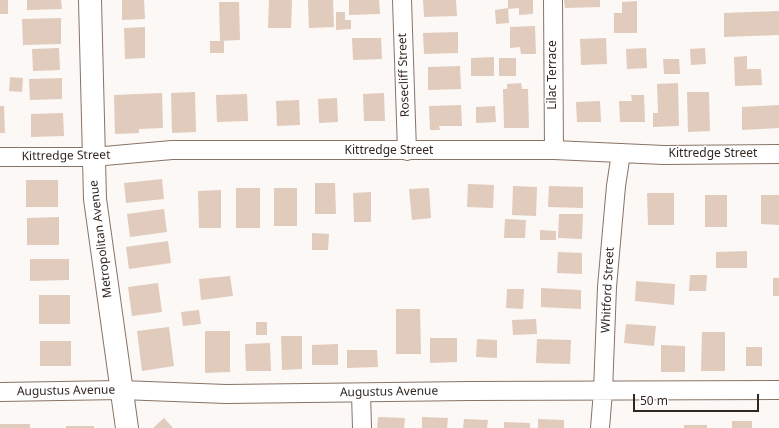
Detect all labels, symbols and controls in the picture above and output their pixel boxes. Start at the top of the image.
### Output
street label: Rosecliff Street [395,33,413,117]
street label: Lilac Terrace [546,40,560,110]
street label: Kittredge Street [345,144,433,158]
street label: Kittredge Street [669,147,757,161]
street label: Kittredge Street [21,148,111,164]
street label: Metropolitan Avenue [87,179,115,299]
street label: Whitford Street [599,247,617,333]
street label: Augustus Avenue [17,383,115,399]
street label: Augustus Avenue [340,384,438,400]
scale bar [635,386,761,412]
text: 50 m [640,392,668,409]

